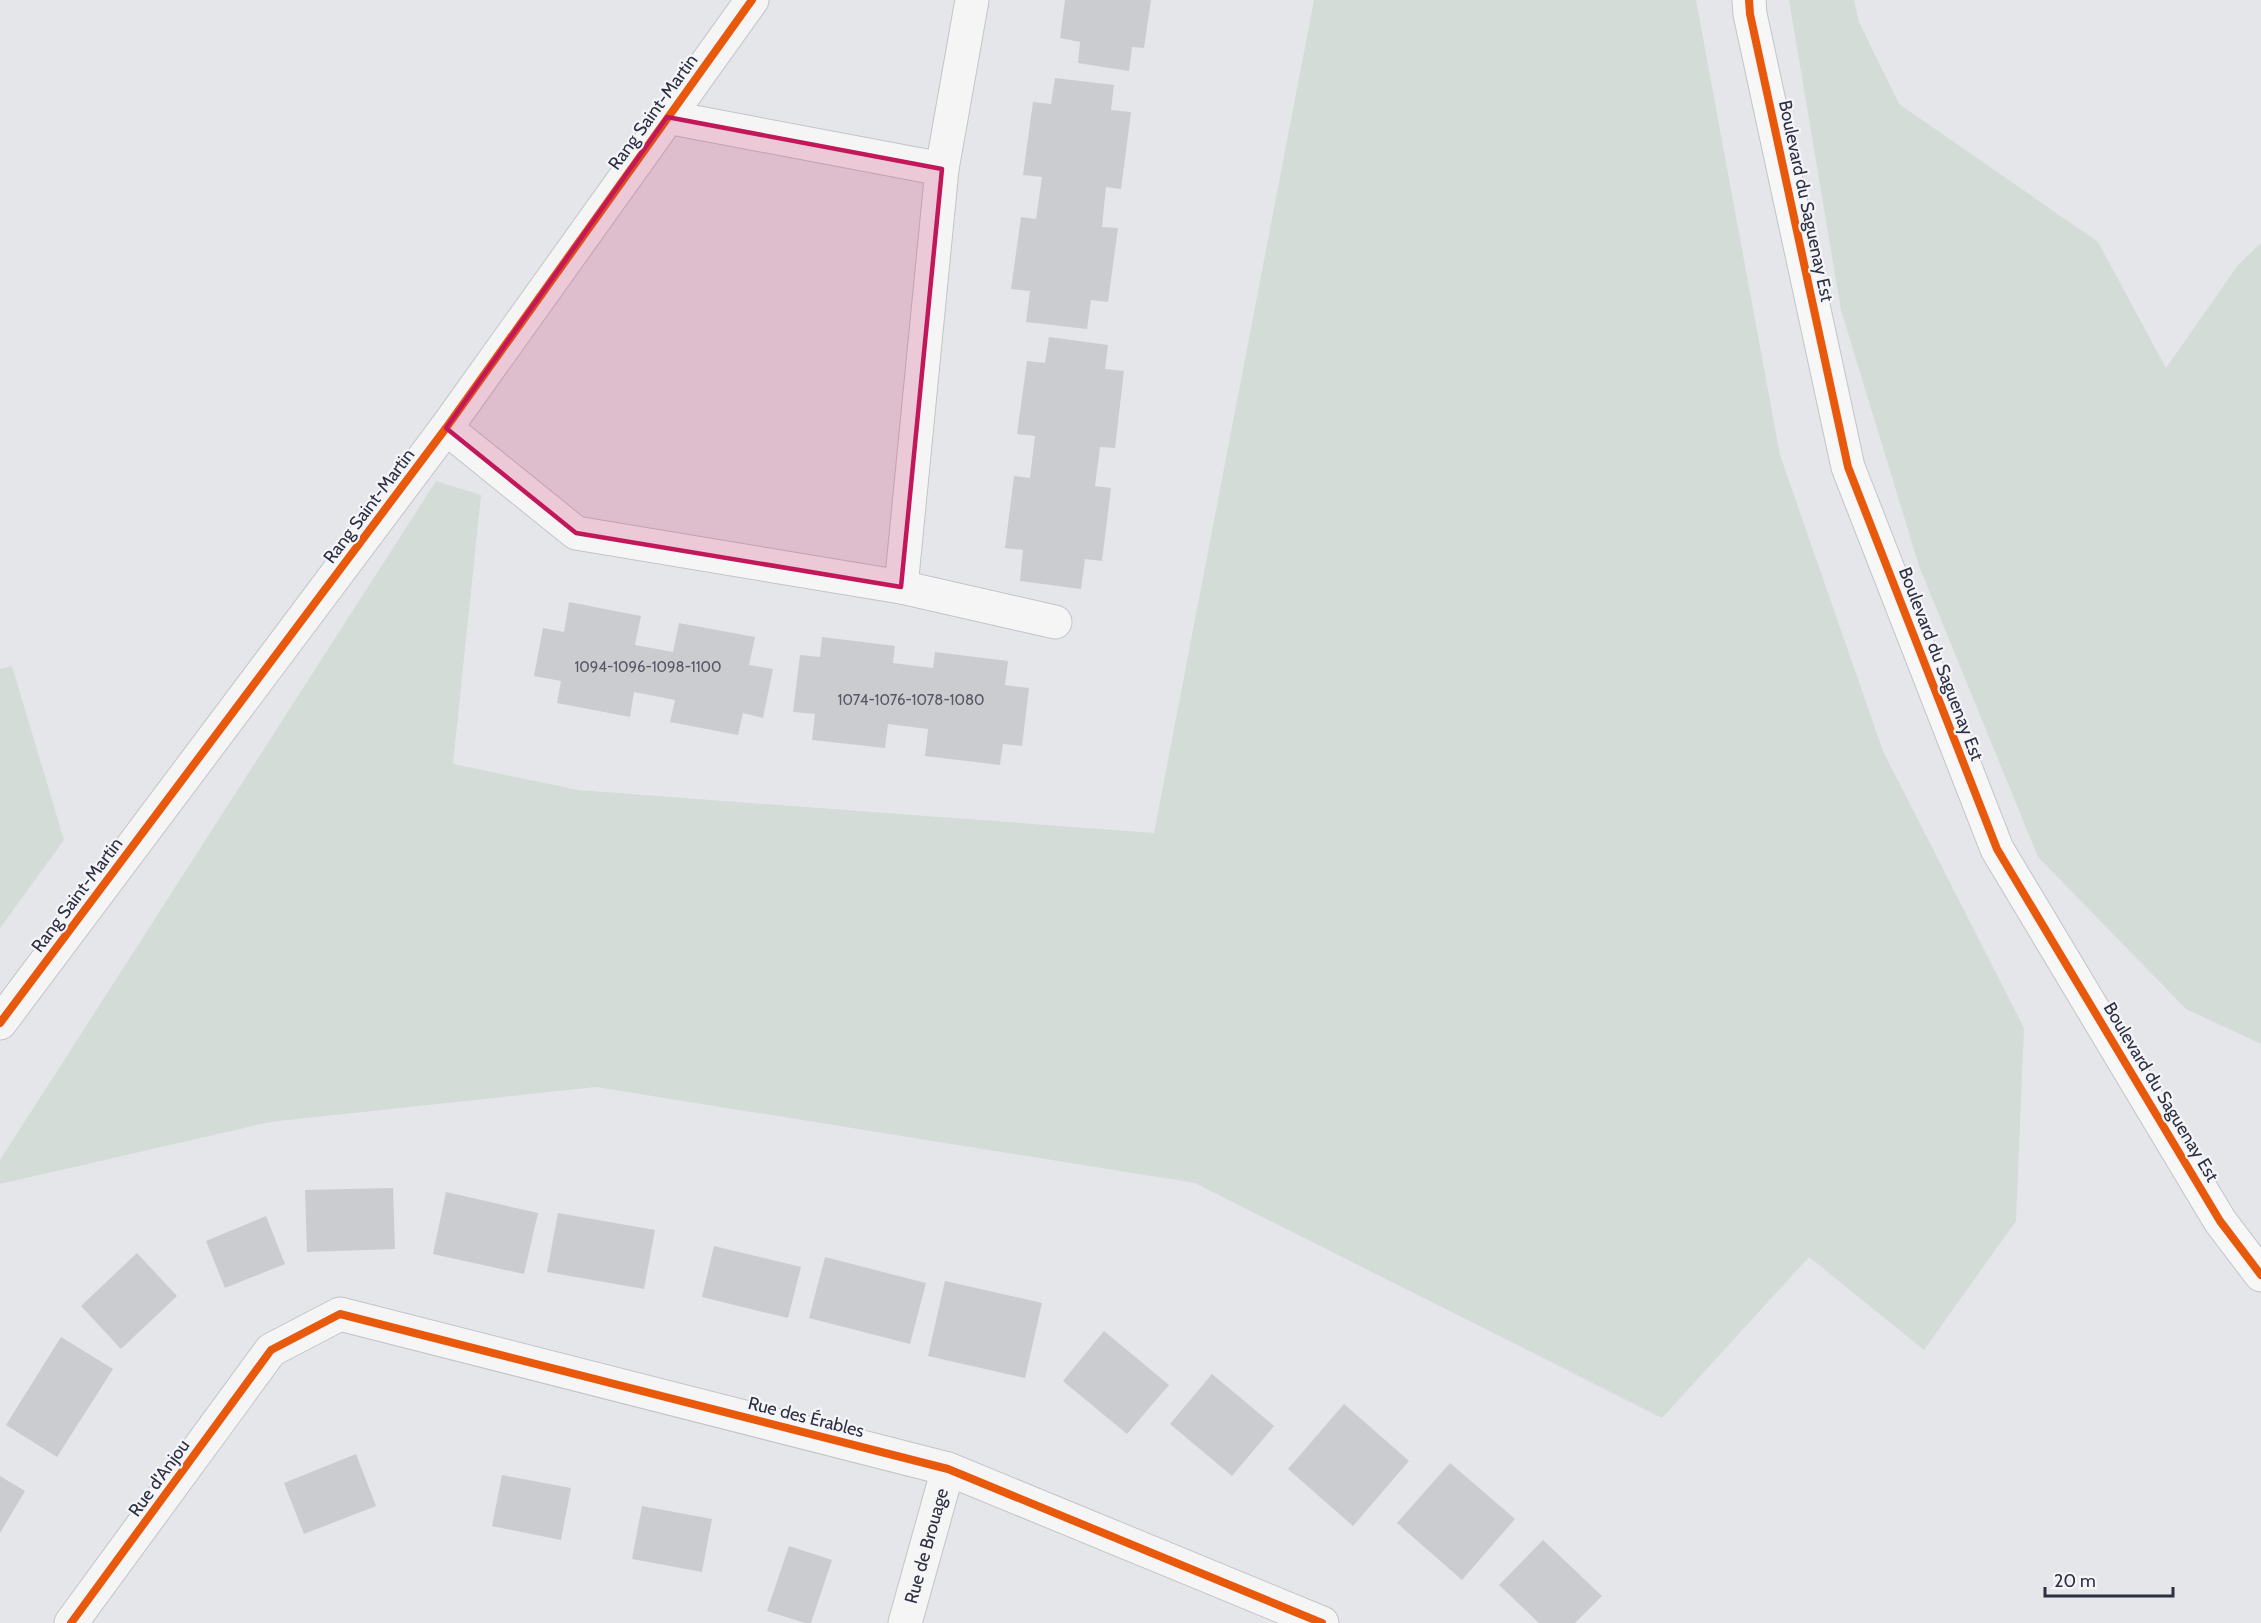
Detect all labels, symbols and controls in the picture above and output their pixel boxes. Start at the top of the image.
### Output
street label: Rang Saint-Martin [604,50,702,174]
street label: Boulevard du Saguenay Est [1774,98,1838,304]
street label: Rang Saint-Martin [319,444,419,568]
street label: Boulevard du Saguenay Est [1894,564,1988,764]
house number: 1094-1096-1098-1100 [574,658,722,676]
house number: 1074-1076-1078-1080 [838,691,984,709]
street label: Rang Saint-Martin [27,833,127,957]
street label: Boulevard du Saguenay Est [2099,998,2223,1186]
street label: Rue des Érables [746,1392,866,1442]
street label: Rue d'Anjou [124,1435,194,1521]
street label: Rue de Brouage [900,1486,953,1606]
scale bar [2045,1560,2172,1598]
text: 20 m [2054,1570,2096,1592]

